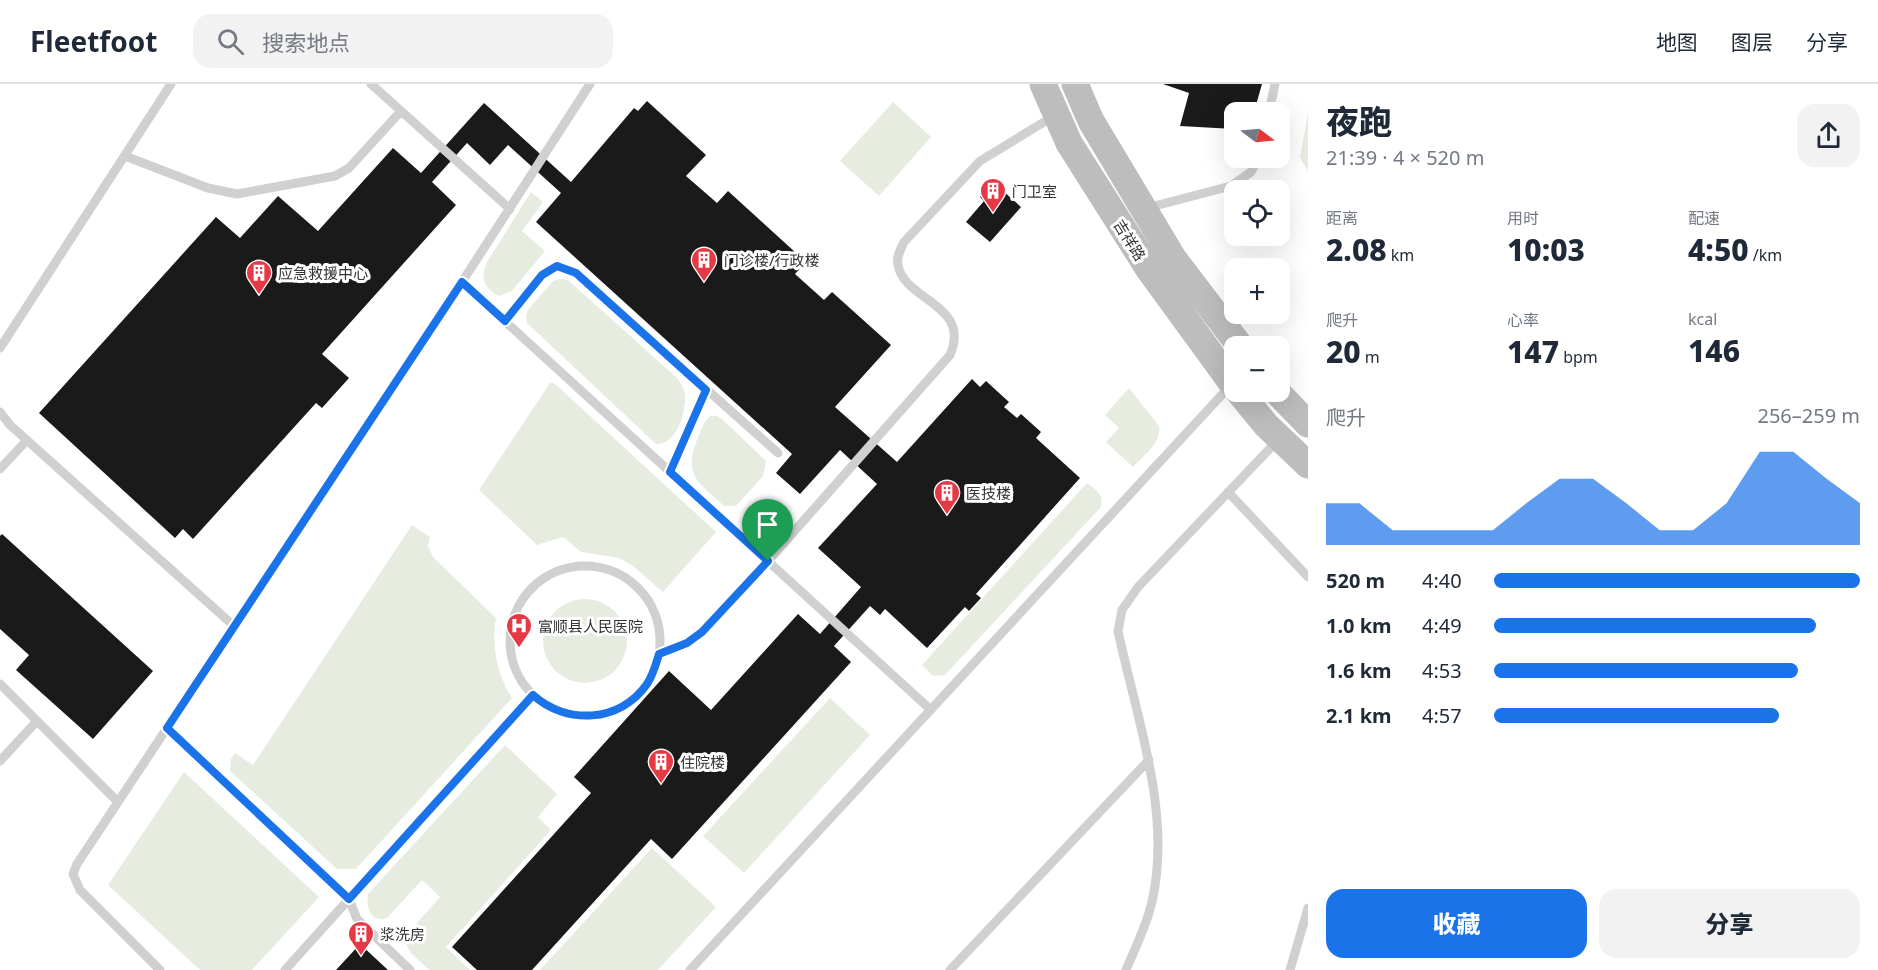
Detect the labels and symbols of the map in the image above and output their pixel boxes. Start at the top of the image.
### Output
north arrow [1224,102,1290,168]
building icon: 门卫室 [978,176,1008,214]
place label: 门卫室 [1012,181,1057,201]
street label: 吉祥路 [1110,216,1150,264]
building icon: 门诊楼/行政楼 [689,245,719,283]
place label: 门诊楼/行政楼 [724,250,820,270]
building icon: 应急救援中心 [244,258,274,296]
place label: 应急救援中心 [278,263,368,283]
building icon: 医技楼 [932,478,962,516]
place label: 医技楼 [966,483,1011,503]
pin [742,499,793,561]
hospital icon: 富顺县人民医院 [504,611,534,649]
place label: 富顺县人民医院 [538,616,643,636]
building icon: 住院楼 [646,747,676,785]
place label: 住院楼 [680,752,725,772]
building icon: 浆洗房 [346,919,376,957]
place label: 浆洗房 [380,924,425,944]

